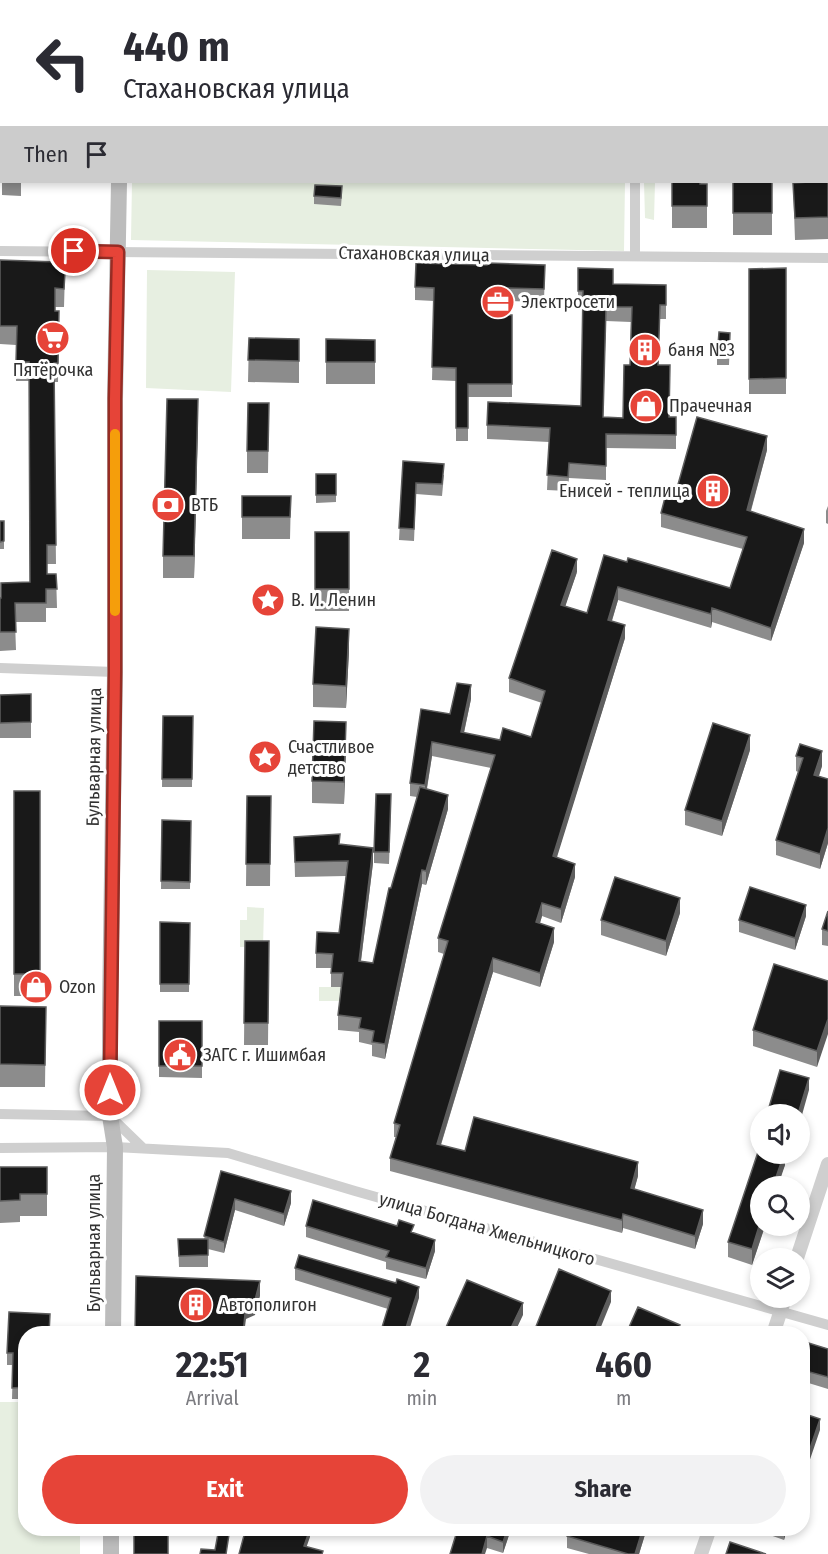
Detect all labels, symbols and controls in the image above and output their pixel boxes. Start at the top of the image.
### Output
text: 440 m [123,22,230,72]
icon: left [24,24,102,102]
text: Стахановская улица [123,73,350,105]
icon: arrive [80,138,113,171]
text: Then [24,141,68,168]
pin [48,225,99,276]
icon: arrive [57,234,90,267]
street label: Стахановская улица [338,242,490,266]
office icon: Электросети [480,284,516,320]
place label: Электросети [521,291,615,313]
supermarket icon: Пятёрочка [35,320,71,356]
building icon: баня №3 [627,332,663,368]
place label: баня №3 [668,339,735,361]
place label: Пятёрочка [13,359,93,381]
shop icon: Прачечная [628,388,664,424]
place label: Прачечная [669,395,752,417]
building icon: Енисей - теплица [695,473,731,509]
place label: Енисей - теплица [559,480,690,502]
bank icon: ВТБ [150,487,186,523]
place label: ВТБ [191,494,218,516]
place icon: В. И. Ленин [250,582,286,618]
place label: В. И. Ленин [291,589,376,611]
street label: Бульварная улица [82,687,106,827]
place label: Счастливое детство [288,736,375,779]
place icon: Счастливое детство [247,739,283,775]
shop icon: Ozon [18,969,54,1005]
place label: Ozon [59,976,96,998]
public building icon: ЗАГС г. Ишимбая [162,1037,198,1073]
place label: ЗАГС г. Ишимбая [203,1044,326,1066]
position arrow [78,1058,142,1122]
map controls [750,1104,810,1308]
button: sound [750,1104,810,1164]
street label: Бульварная улица [83,1173,105,1312]
button: search [750,1176,810,1236]
street label: улица Богдана Хмельницкого [377,1188,597,1270]
button: layers [750,1248,810,1308]
building icon: Автополигон [178,1287,214,1323]
place label: Автополигон [219,1294,317,1316]
text: 22:51 [176,1343,249,1387]
text: 2 [414,1343,430,1387]
text: 460 [595,1343,652,1387]
text: Arrival [186,1386,239,1410]
text: min [406,1386,437,1410]
text: m [616,1386,631,1410]
button: Exit [42,1455,408,1524]
button: Share [420,1455,786,1524]

